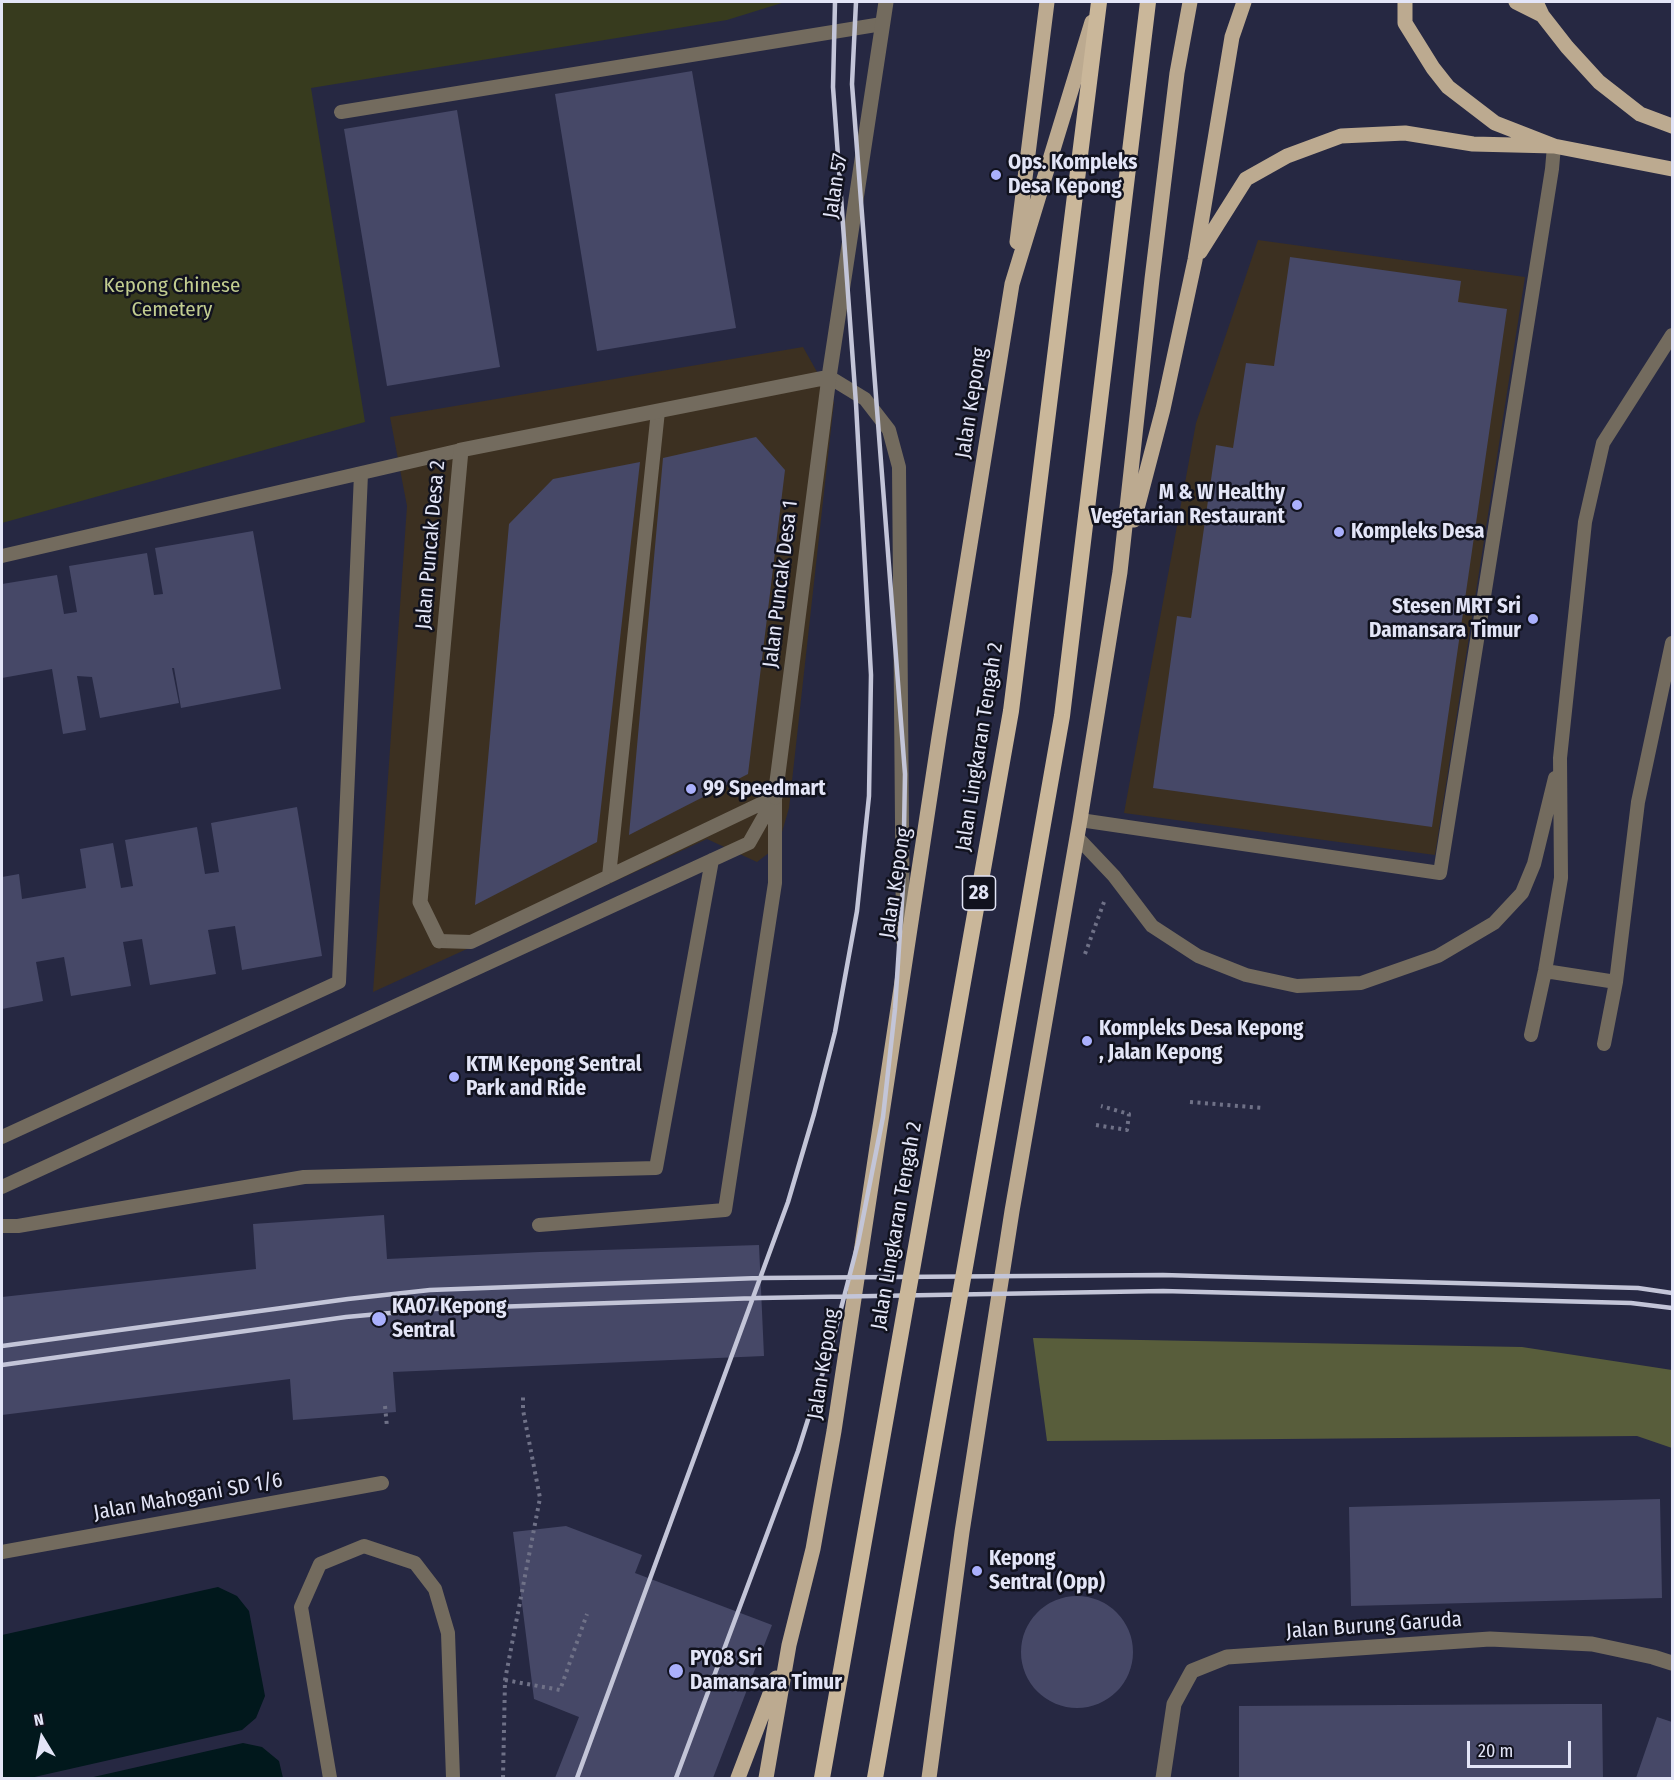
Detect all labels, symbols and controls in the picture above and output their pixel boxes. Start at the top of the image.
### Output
place label: Ops. Kompleks Desa Kepong [1008,150,1138,200]
street label: Jalan 57 [818,152,854,220]
marker: Ops. Kompleks Desa Kepong [989,168,1003,182]
park label: Kepong Chinese Cemetery [104,273,240,323]
street label: Jalan Kepong [951,346,993,460]
street label: Jalan Puncak Desa 2 [411,459,451,631]
place label: M & W Healthy Vegetarian Restaurant [1091,480,1285,530]
marker: M & W Healthy Vegetarian Restaurant [1290,498,1304,512]
street label: Jalan Puncak Desa 1 [758,499,804,669]
place label: Kompleks Desa [1351,519,1485,545]
marker: Kompleks Desa [1332,525,1346,539]
place label: Stesen MRT Sri Damansara Timur [1369,594,1521,644]
marker: Stesen MRT Sri Damansara Timur [1526,612,1540,626]
street label: Jalan Lingkaran Tengah 2 [951,641,1009,853]
place label: 99 Speedmart [703,776,826,802]
marker: 99 Speedmart [684,782,698,796]
street label: Jalan Kepong [875,826,917,940]
road number: 28 [962,876,996,910]
place label: Kompleks Desa Kepong , Jalan Kepong [1099,1016,1303,1066]
marker: Kompleks Desa Kepong , Jalan Kepong [1080,1034,1094,1048]
place label: KTM Kepong Sentral Park and Ride [466,1052,641,1102]
marker: KTM Kepong Sentral Park and Ride [447,1070,461,1084]
street label: Jalan Lingkaran Tengah 2 [866,1120,928,1332]
place label: KA07 Kepong Sentral [392,1294,507,1344]
street label: Jalan Kepong [803,1307,845,1421]
marker: KA07 Kepong Sentral [370,1310,388,1328]
street label: Jalan Mahogani SD 1/6 [92,1468,284,1526]
place label: Kepong Sentral (Opp) [989,1546,1105,1596]
marker: Kepong Sentral (Opp) [970,1564,984,1578]
street label: Jalan Burung Garuda [1285,1607,1463,1645]
place label: PY08 Sri Damansara Timur [690,1646,842,1696]
marker: PY08 Sri Damansara Timur [667,1662,685,1680]
north arrow [12,1708,72,1768]
text: N [32,1710,45,1730]
scale bar [1470,1729,1574,1767]
text: 20 m [1478,1740,1513,1762]

